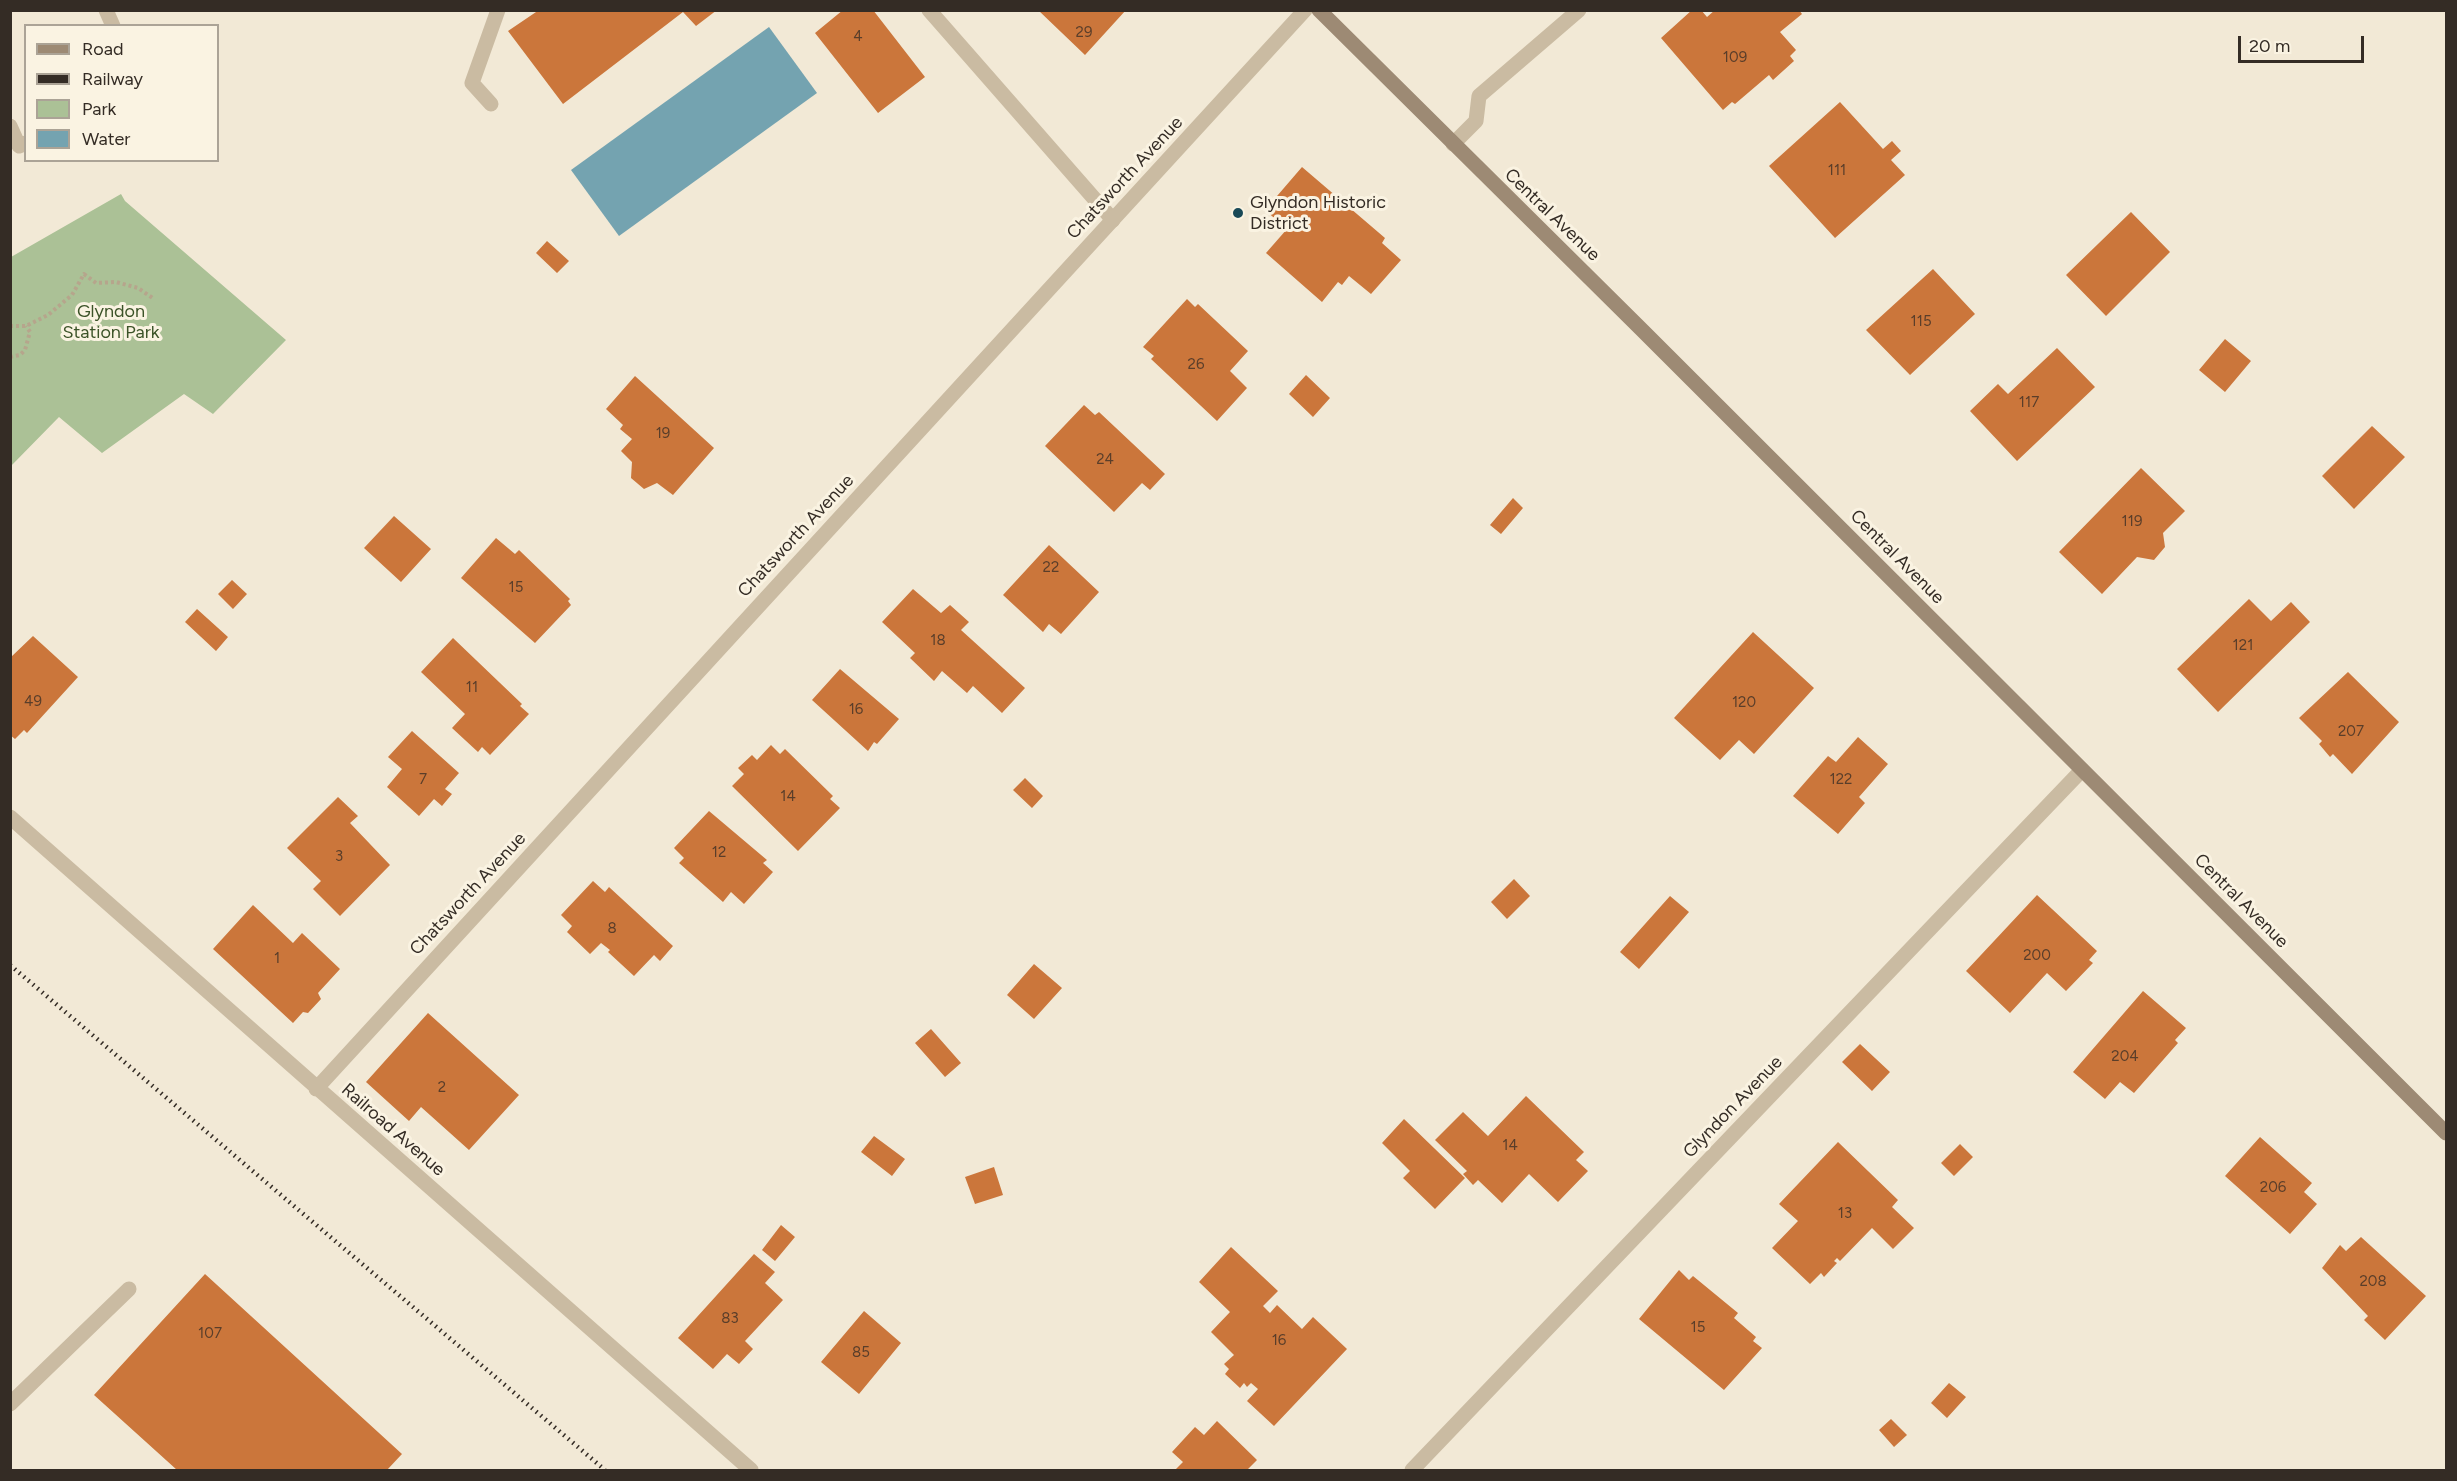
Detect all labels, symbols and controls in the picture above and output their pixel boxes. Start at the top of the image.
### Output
legend [24,24,219,162]
house number: 29 [1076,24,1092,42]
scale bar [2241,24,2367,62]
house number: 4 [853,28,863,46]
text: 20 m [2249,35,2290,57]
text: Road [82,38,123,60]
house number: 109 [1723,49,1747,67]
text: Railway [82,68,143,90]
text: Park [82,98,116,120]
street label: Chatsworth Avenue [1063,112,1187,244]
text: Water [82,128,130,150]
house number: 111 [1828,162,1846,180]
street label: Central Avenue [1500,164,1604,266]
place label: Glyndon Historic District [1250,192,1386,234]
marker: Glyndon Historic District [1231,206,1245,220]
park label: Glyndon Station Park [62,301,160,344]
house number: 115 [1910,313,1932,331]
house number: 26 [1188,356,1204,374]
house number: 117 [2019,394,2039,412]
house number: 19 [656,425,670,443]
house number: 24 [1096,451,1114,469]
street label: Chatsworth Avenue [734,470,858,602]
street label: Central Avenue [1845,505,1949,609]
house number: 119 [2122,513,2142,531]
house number: 22 [1043,559,1059,577]
house number: 15 [509,579,523,597]
house number: 18 [930,632,946,650]
house number: 121 [2233,637,2253,655]
house number: 11 [466,679,478,697]
house number: 49 [24,693,42,711]
house number: 120 [1732,694,1756,712]
house number: 16 [849,701,863,719]
house number: 207 [2338,723,2364,741]
house number: 7 [419,771,427,789]
house number: 122 [1830,771,1852,789]
house number: 14 [780,788,796,806]
street label: Chatsworth Avenue [406,828,530,960]
house number: 12 [712,844,726,862]
house number: 3 [335,848,343,866]
street label: Central Avenue [2189,849,2293,953]
house number: 8 [607,920,617,938]
house number: 200 [2023,947,2051,965]
house number: 1 [274,950,280,968]
house number: 204 [2111,1048,2139,1066]
street label: Glyndon Avenue [1679,1051,1787,1163]
street label: Railroad Avenue [337,1079,449,1181]
house number: 2 [438,1079,446,1097]
house number: 14 [1502,1137,1518,1155]
house number: 206 [2260,1179,2286,1197]
house number: 13 [1838,1205,1852,1223]
house number: 208 [2359,1273,2387,1291]
house number: 83 [721,1310,739,1328]
house number: 15 [1691,1319,1705,1337]
house number: 107 [198,1325,222,1343]
house number: 16 [1272,1332,1286,1350]
house number: 85 [852,1344,870,1362]

